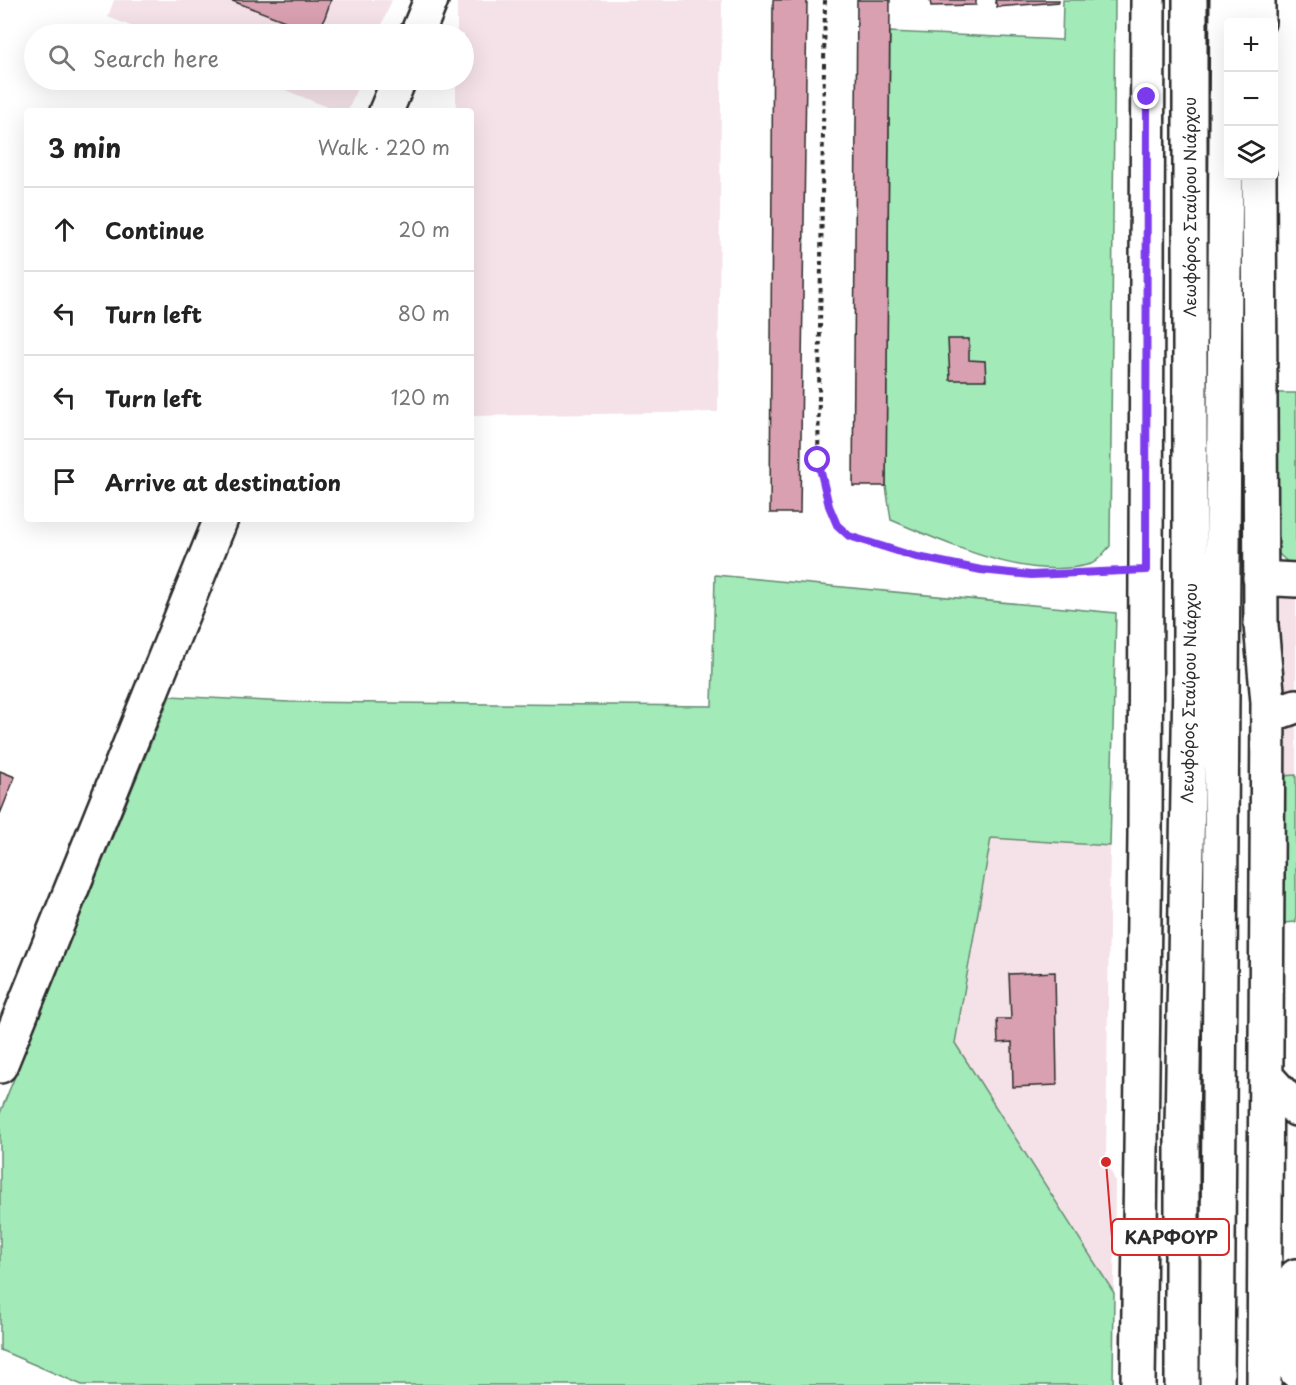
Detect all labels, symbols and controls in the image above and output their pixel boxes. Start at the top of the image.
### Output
map controls [1224,18,1278,180]
button: + [1224,18,1278,72]
search box [24,24,474,90]
icon: search [45,41,78,74]
text: Search here [93,41,219,74]
button: − [1224,72,1278,126]
route end [1133,83,1159,109]
street label: Λεωφόρος Σταύρου Νιάρχου [1177,97,1201,317]
button: layers [1224,126,1278,180]
text: 3 min [48,128,121,167]
text: Walk · 220 m [318,132,450,162]
icon: ahead [48,213,81,246]
text: Continue [105,213,204,246]
text: 20 m [398,214,450,244]
icon: left [48,297,81,330]
text: Turn left [105,297,202,330]
text: 80 m [398,298,450,328]
icon: left [48,381,81,414]
text: Turn left [105,381,202,414]
text: 120 m [391,382,450,412]
route start [804,446,830,472]
icon: arrive [48,465,81,498]
text: Arrive at destination [105,465,341,498]
street label: Λεωφόρος Σταύρου Νιάρχου [1174,583,1202,803]
callout: ΚΑΡΦΟΥΡ [1112,1219,1229,1255]
text: ΚΑΡΦΟΥΡ [1124,1223,1218,1250]

